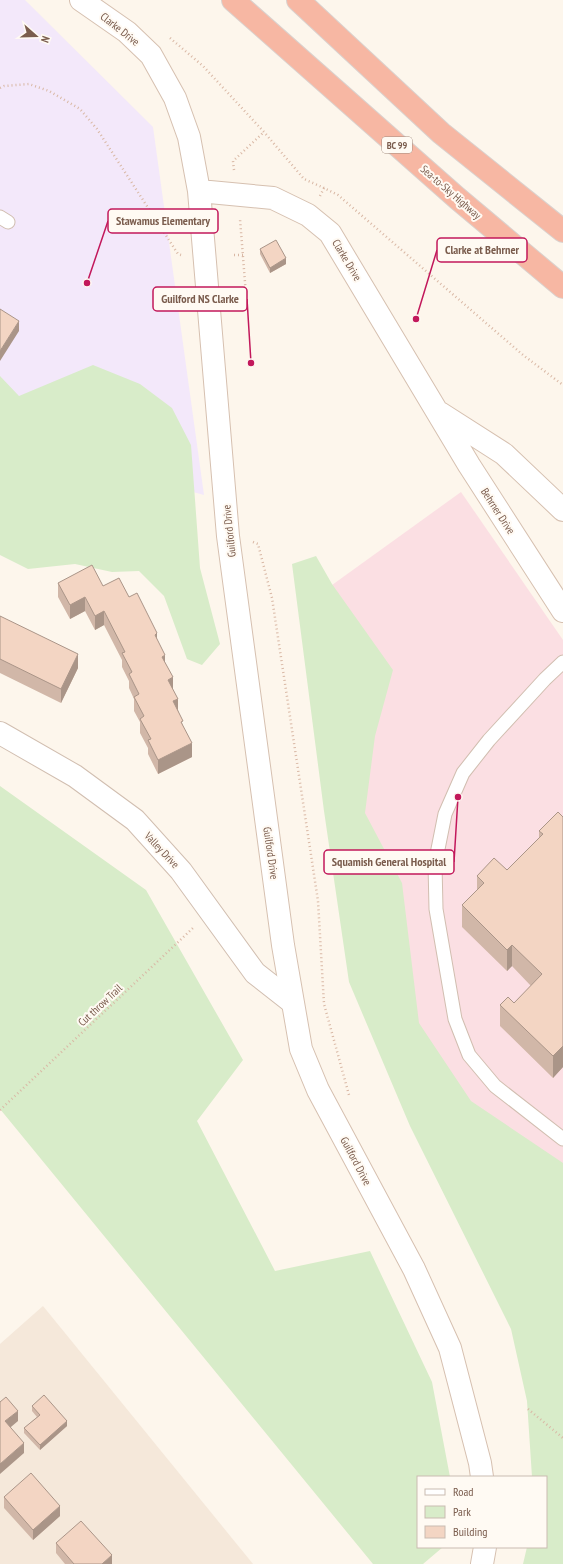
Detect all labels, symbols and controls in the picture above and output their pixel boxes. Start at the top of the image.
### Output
street label: Clarke Drive [98,9,143,49]
north arrow [16,16,56,56]
text: N [38,34,53,45]
road number: BC 99 [382,137,412,153]
street label: Sea-to-Sky Highway [418,162,485,223]
callout: Stawamus Elementary [108,209,218,233]
text: Stawamus Elementary [116,213,210,228]
street label: Clarke Drive [329,237,365,284]
callout: Clarke at Behrner [437,238,527,262]
text: Clarke at Behrner [445,242,520,257]
callout: Guilford NS Clarke [153,287,247,311]
text: Guilford NS Clarke [161,291,239,306]
street label: Behrner Drive [478,485,518,537]
street label: Guilford Drive [219,504,239,558]
street label: Guilford Drive [260,826,282,881]
street label: Valley Drive [141,828,183,871]
callout: Squamish General Hospital [324,850,454,874]
text: Squamish General Hospital [332,854,446,869]
street label: Cut throw Trail [75,981,125,1029]
street label: Guilford Drive [337,1134,375,1188]
legend [417,1476,547,1548]
text: Road [453,1484,473,1499]
text: Park [453,1504,471,1519]
text: Building [453,1524,488,1539]

